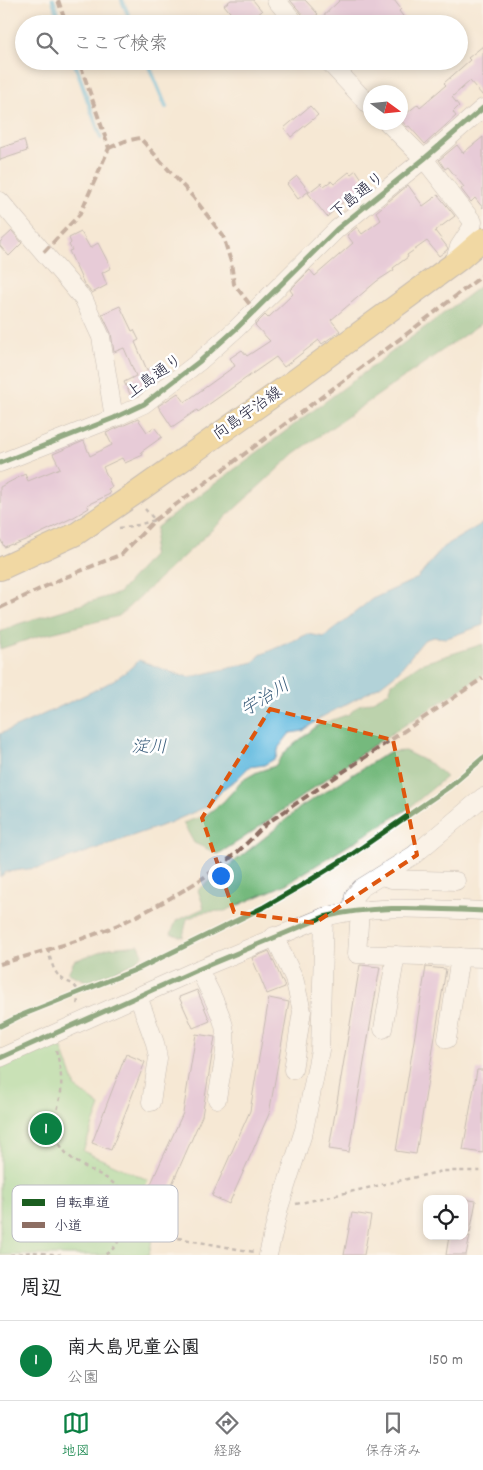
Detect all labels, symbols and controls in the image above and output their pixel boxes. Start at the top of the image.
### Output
search box [15,15,468,70]
icon: search [33,29,61,57]
text: ここで検索 [73,32,168,59]
north arrow [363,85,408,130]
street label: 下島通り [326,167,390,225]
street label: 上島通り [122,349,188,405]
street label: 向島宇治線 [209,382,287,446]
water label: 宇治川 [236,674,296,724]
water label: 淀川 [131,736,167,761]
your location [208,863,234,889]
pin: 1 [30,1110,62,1148]
legend [12,1185,178,1242]
text: 自転車道 [54,1194,110,1214]
map controls [423,1195,468,1240]
button: locate [423,1195,468,1240]
text: 小道 [54,1217,82,1237]
text: 周辺 [20,1275,62,1305]
text: 南大島児童公園 [67,1336,200,1363]
text: 1 [34,1349,38,1372]
text: 150 m [429,1349,463,1372]
text: 公園 [67,1367,99,1390]
tab: 地図 [62,1409,90,1462]
tab: 経路 [213,1409,241,1462]
tab: 保存済み [365,1409,421,1462]

